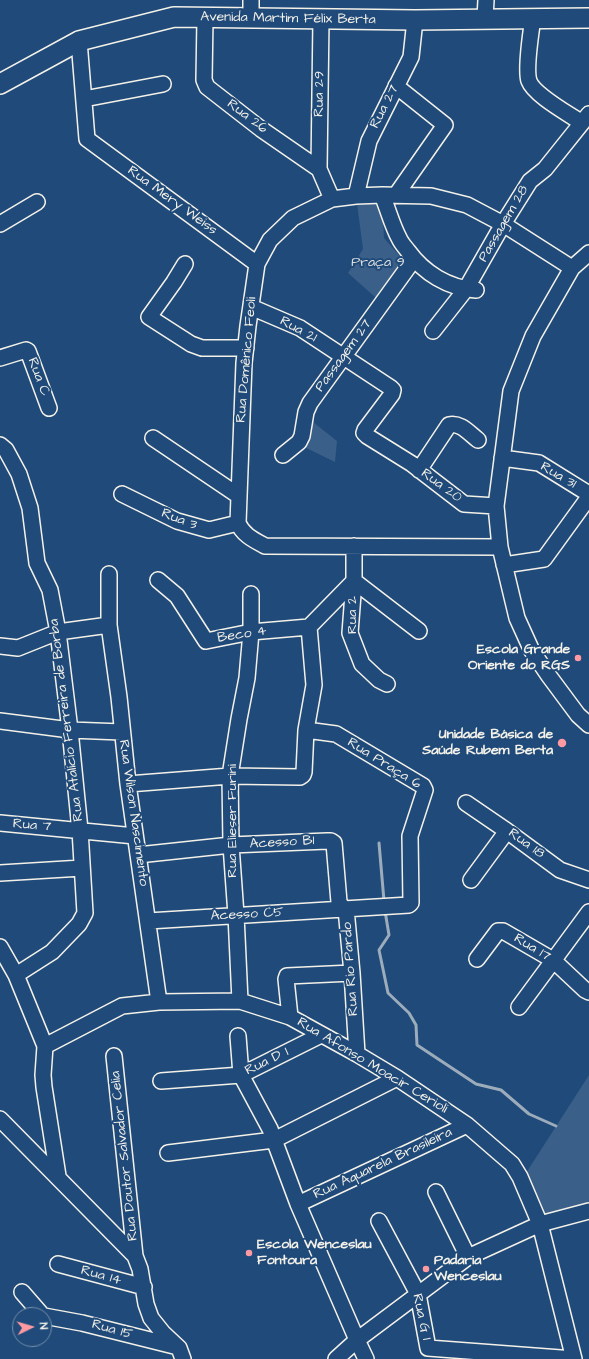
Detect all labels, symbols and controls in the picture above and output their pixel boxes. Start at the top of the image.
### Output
street label: Avenida Martim Félix Berta [200,9,376,29]
street label: Rua 29 [311,71,329,117]
street label: Rua 27 [367,82,403,132]
street label: Rua 26 [223,96,271,138]
street label: Rua Mery Weiss [124,163,220,239]
street label: Passagem 28 [475,183,533,265]
park label: Praça 9 [351,255,405,271]
street label: Rua Domênico Feoli [233,296,261,424]
street label: Rua 21 [277,313,319,347]
street label: Passagem 27 [312,317,376,395]
street label: Rua C [23,355,53,399]
street label: Rua 31 [537,459,579,493]
street label: Rua 20 [417,465,465,507]
street label: Rua 3 [159,506,199,534]
street label: Rua 2 [345,596,361,634]
street label: Rua Atalício Ferreira de Borba [46,618,88,822]
street label: Beco 4 [216,623,268,647]
place label: Escola Grande Oriente do RGS [468,642,570,674]
marker: Escola Grande Oriente do RGS [573,653,583,663]
place label: Unidade Básica de Saúde Rubem Berta [422,727,553,760]
street label: Rua Praça 6 [344,735,424,793]
marker: Unidade Básica de Saúde Rubem Berta [556,737,568,749]
street label: Rua Wilson Nascimento [114,739,152,887]
street label: Rua Elieser Furini [225,764,241,878]
street label: Rua 7 [12,816,52,836]
street label: Rua 18 [505,825,547,863]
street label: Acesso B1 [249,833,315,853]
street label: Acesso C5 [210,905,284,925]
street label: Rua Rio Pardo [339,921,363,1017]
street label: Rua 17 [510,930,554,966]
street label: Rua Afonso Moacir Cerioli [294,1014,450,1118]
street label: Rua D 1 [243,1044,291,1080]
street label: Rua Doutor Salvador Celia [108,1070,142,1242]
street label: Rua Aquarela Brasileira [311,1124,455,1204]
place label: Escola Wenceslau Fontoura [257,1237,372,1270]
marker: Escola Wenceslau Fontoura [244,1248,254,1258]
place label: Padaria Wenceslau [434,1253,502,1286]
street label: Rua 14 [79,1263,123,1289]
marker: Padaria Wenceslau [421,1264,431,1274]
street label: Rua G 1 [408,1292,434,1342]
north arrow [12,1307,52,1347]
street label: Rua 15 [90,1317,134,1343]
text: N [36,1322,51,1330]

